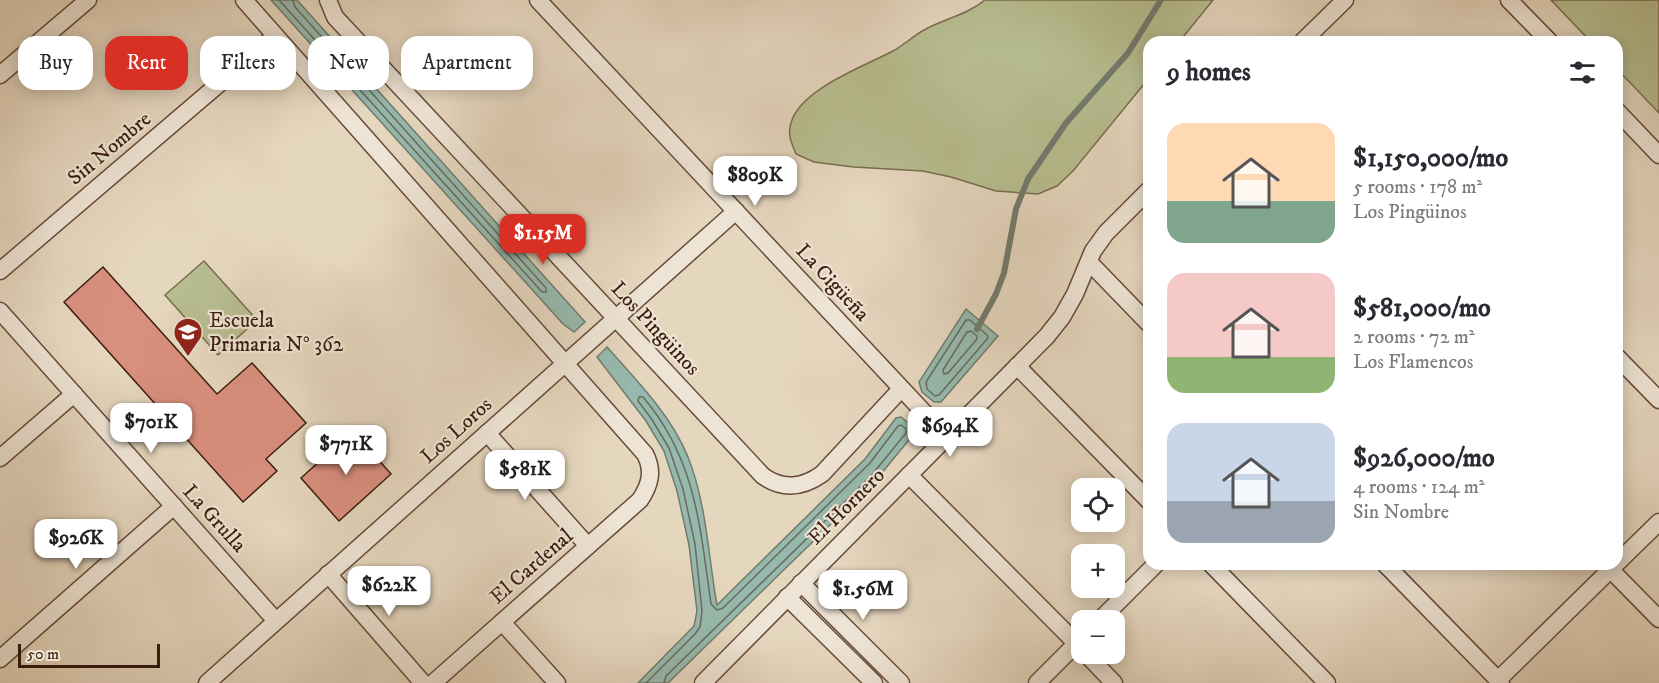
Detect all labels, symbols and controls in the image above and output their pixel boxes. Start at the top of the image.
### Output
chip: Buy [18,36,93,90]
chip: Rent [105,36,188,90]
chip: Filters [200,36,296,90]
chip: New [308,36,389,90]
chip: Apartment [401,36,533,90]
text: 9 homes [1167,56,1251,89]
icon: filters [1566,56,1599,89]
street label: Sin Nombre [63,106,157,191]
text: $1,150,000/mo [1353,142,1508,175]
icon: home [1215,147,1287,219]
pin: $809K [713,156,797,207]
text: $809K [727,163,783,188]
text: 5 rooms · 178 m² [1353,175,1482,200]
text: Los Pingüinos [1353,200,1467,225]
pin: $1.15M [494,214,592,265]
text: $1.15M [514,221,572,246]
street label: La Cigüeña [790,238,875,327]
street label: Los Pingüinos [605,276,705,381]
text: $581,000/mo [1353,292,1491,325]
icon: home [1215,297,1287,369]
place label: Escuela Primaria N° 362 [209,308,344,358]
school or university icon: Escuela Primaria N° 362 [172,316,204,358]
text: 2 rooms · 72 m² [1353,325,1475,350]
text: Los Flamencos [1353,350,1474,375]
street label: Los Loros [416,392,498,470]
pin: $701K [109,403,193,454]
pin: $694K [908,407,992,458]
text: $701K [124,410,178,435]
text: $694K [922,414,978,439]
pin: $771K [304,425,388,476]
text: $771K [319,432,373,457]
text: $926,000/mo [1353,442,1495,475]
icon: home [1215,447,1287,519]
pin: $581K [483,450,567,501]
text: $581K [499,457,551,482]
street label: El Hornero [803,463,891,551]
text: 4 rooms · 124 m² [1353,475,1485,500]
map controls [1071,478,1125,664]
button: locate [1071,478,1125,532]
street label: La Grulla [177,479,252,558]
text: Sin Nombre [1353,500,1449,525]
pin: $926K [34,519,118,570]
street label: El Cardenal [485,523,579,610]
text: $926K [48,526,104,551]
button: + [1071,544,1125,598]
pin: $622K [347,566,431,617]
pin: $1.56M [814,570,912,621]
text: $622K [361,573,417,598]
text: $1.56M [832,577,894,602]
button: − [1071,610,1125,664]
scale bar [18,641,160,668]
text: 50 m [27,644,59,664]

